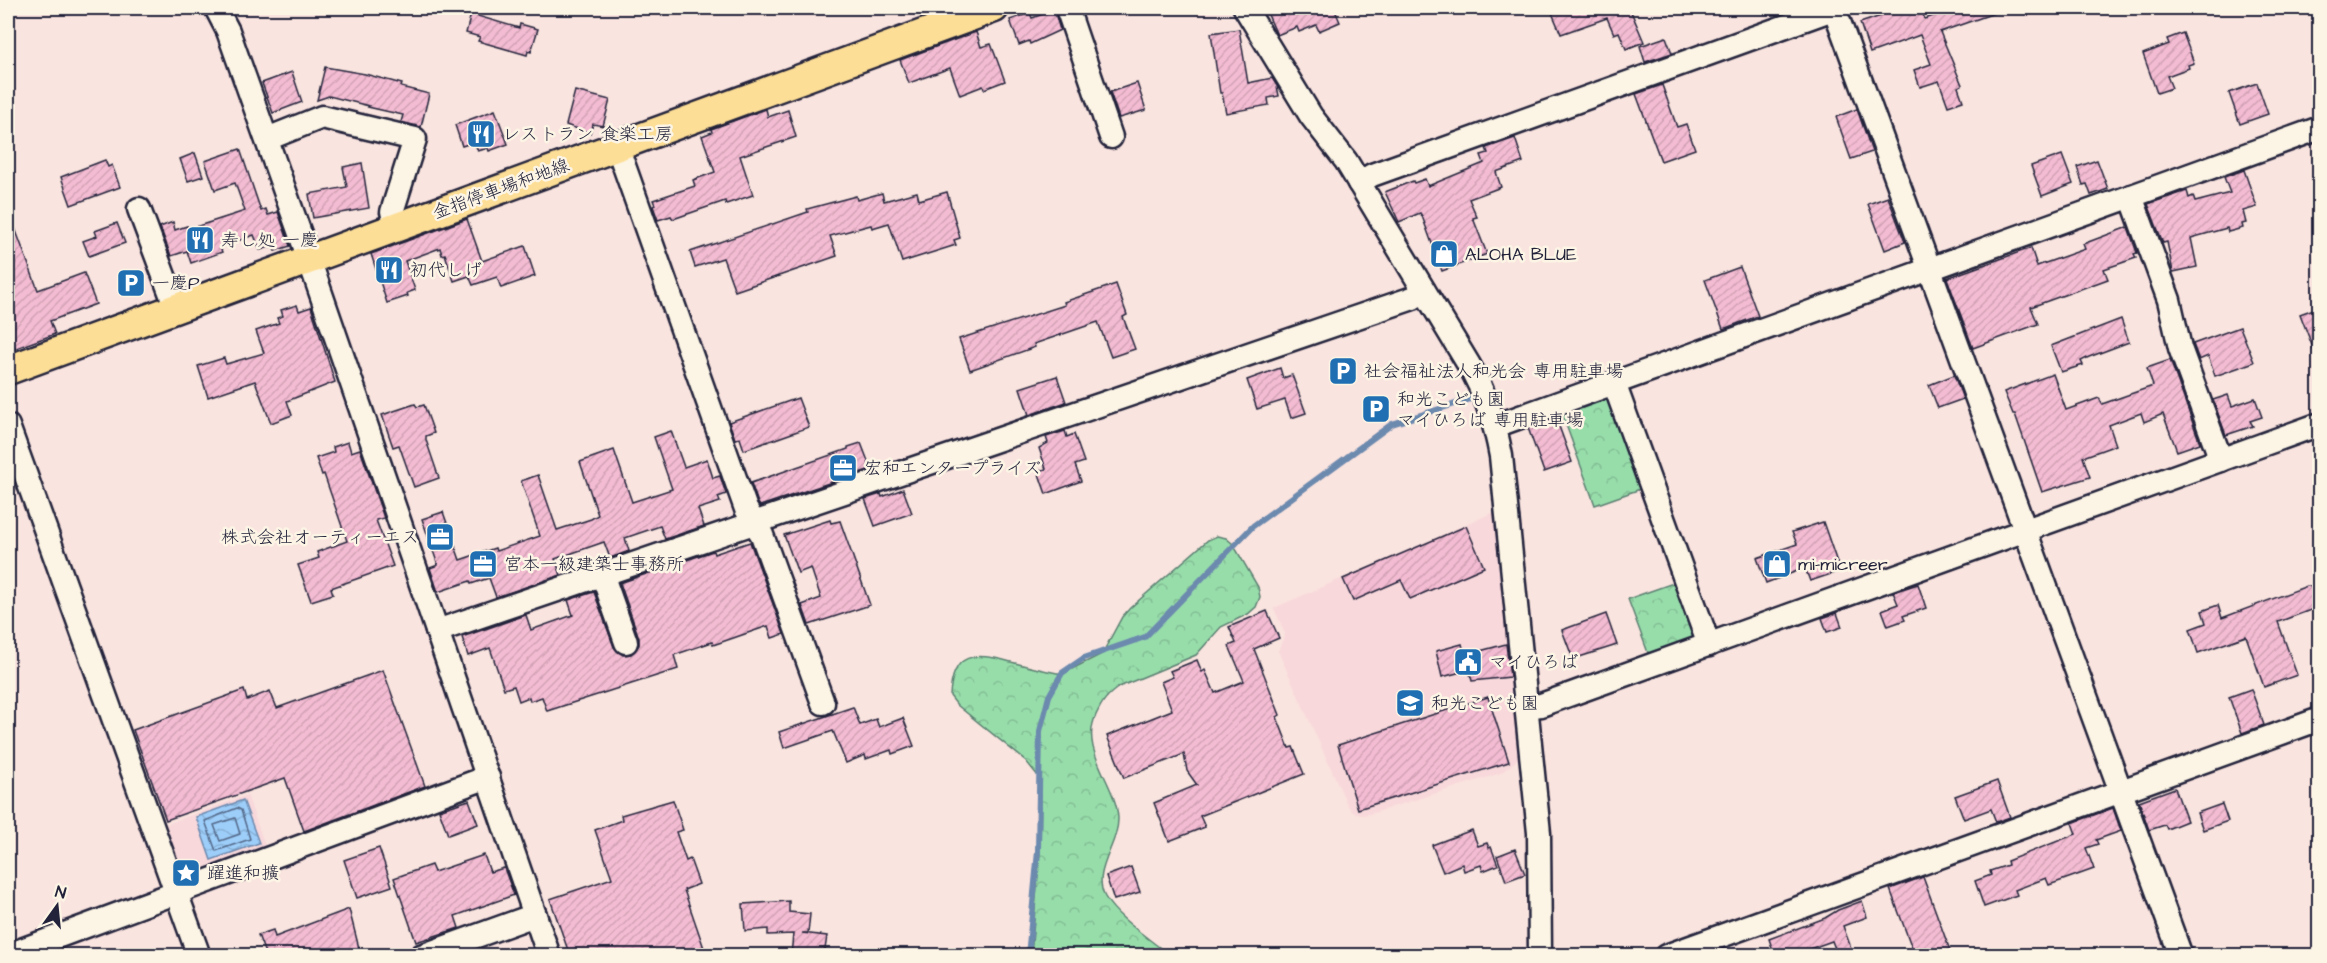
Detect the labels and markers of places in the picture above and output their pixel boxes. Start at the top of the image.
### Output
restaurant icon: レストラン 食楽工房 [465,118,497,150]
place label: レストラン 食楽工房 [502,122,673,147]
restaurant icon: 寿し処 一慶 [184,224,216,256]
place label: 寿し処 一慶 [221,228,318,253]
shop icon: ALOHA BLUE [1428,238,1460,270]
place label: ALOHA BLUE [1465,242,1577,267]
restaurant icon: 初代しげ [373,254,405,286]
place label: 初代しげ [410,258,482,283]
parking icon: 一慶P [115,267,147,299]
place label: 一慶P [152,271,200,296]
parking icon: 社会福祉法人和光会 専用駐車場 [1327,355,1359,387]
place label: 社会福祉法人和光会 専用駐車場 [1364,359,1623,384]
place label: 和光こども園 マイひろば 専用駐車場 [1397,387,1584,433]
parking icon: 和光こども園 マイひろば 専用駐車場 [1360,393,1392,425]
office icon: 宏和エンタープライズ [827,452,859,484]
place label: 宏和エンタープライズ [864,456,1041,481]
office icon: 株式会社オーティーエス [424,521,456,553]
place label: 株式会社オーティーエス [221,525,419,550]
office icon: 宮本一級建築士事務所 [467,548,499,580]
shop icon: mi-micreer [1761,548,1793,580]
place label: 宮本一級建築士事務所 [504,552,684,577]
place label: mi-micreer [1798,552,1888,577]
public building icon: マイひろば [1452,646,1484,678]
place label: マイひろば [1489,650,1578,675]
school or university icon: 和光こども園 [1394,687,1426,719]
place label: 和光こども園 [1431,691,1539,716]
place icon: 躍進和擴 [170,857,202,889]
place label: 躍進和擴 [207,861,279,886]

